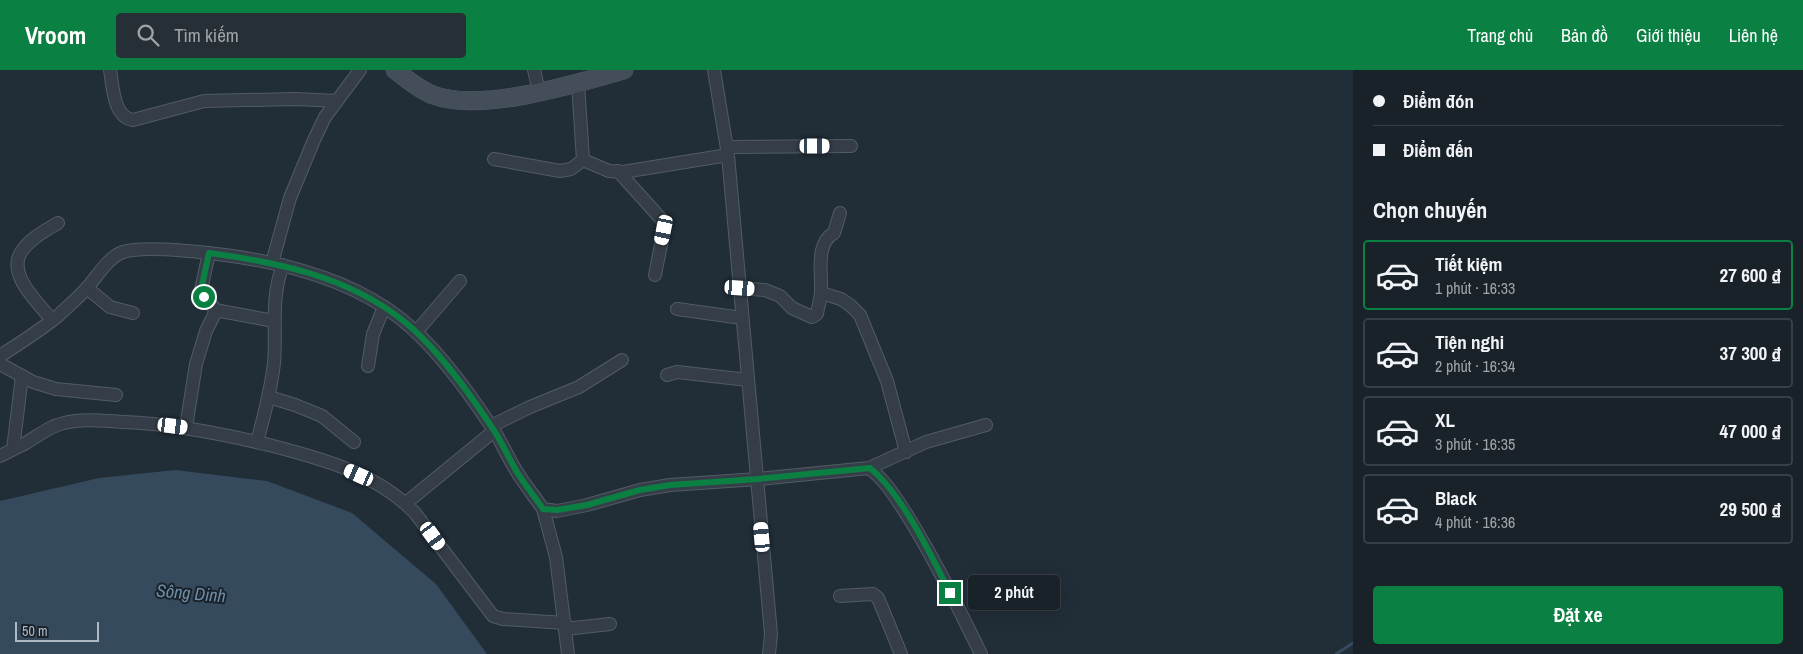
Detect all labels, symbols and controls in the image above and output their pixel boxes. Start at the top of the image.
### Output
search box [116,13,466,58]
text: Vroom [25,19,86,51]
icon: search [134,21,162,49]
text: Tìm kiếm [174,22,239,48]
text: Trang chủ [1467,23,1533,48]
text: Bản đồ [1561,23,1608,48]
text: Giới thiệu [1636,23,1701,48]
text: Liên hệ [1729,23,1778,48]
text: Điểm đón [1403,88,1474,114]
text: Điểm đến [1403,137,1473,163]
car [800,139,830,154]
text: Chọn chuyến [1373,195,1487,225]
car [653,214,674,246]
text: Tiết kiệm [1435,251,1502,277]
icon: car [1375,253,1420,298]
text: 27 600 ₫ [1719,262,1781,288]
text: 1 phút · 16:33 [1435,277,1515,299]
car [724,279,755,297]
route start [193,286,215,308]
text: Tiện nghi [1435,329,1504,355]
icon: car [1375,331,1420,376]
text: 37 300 ₫ [1719,340,1781,366]
text: 2 phút · 16:34 [1435,355,1515,377]
text: XL [1435,407,1455,433]
icon: car [1375,409,1420,454]
car [157,417,188,435]
text: 47 000 ₫ [1719,418,1781,444]
text: 3 phút · 16:35 [1435,433,1515,455]
car [342,462,375,488]
text: Black [1435,485,1477,511]
icon: car [1375,487,1420,532]
text: 29 500 ₫ [1719,496,1781,522]
text: 4 phút · 16:36 [1435,511,1515,533]
car [418,519,447,553]
car [753,521,770,553]
callout: 2 phút [968,576,1060,610]
water label: Sông Dinh [155,578,227,608]
text: 2 phút [994,581,1034,603]
route end [939,582,961,604]
button: Đặt xe [1373,586,1783,644]
scale bar [15,619,99,642]
text: 50 m [22,622,48,640]

